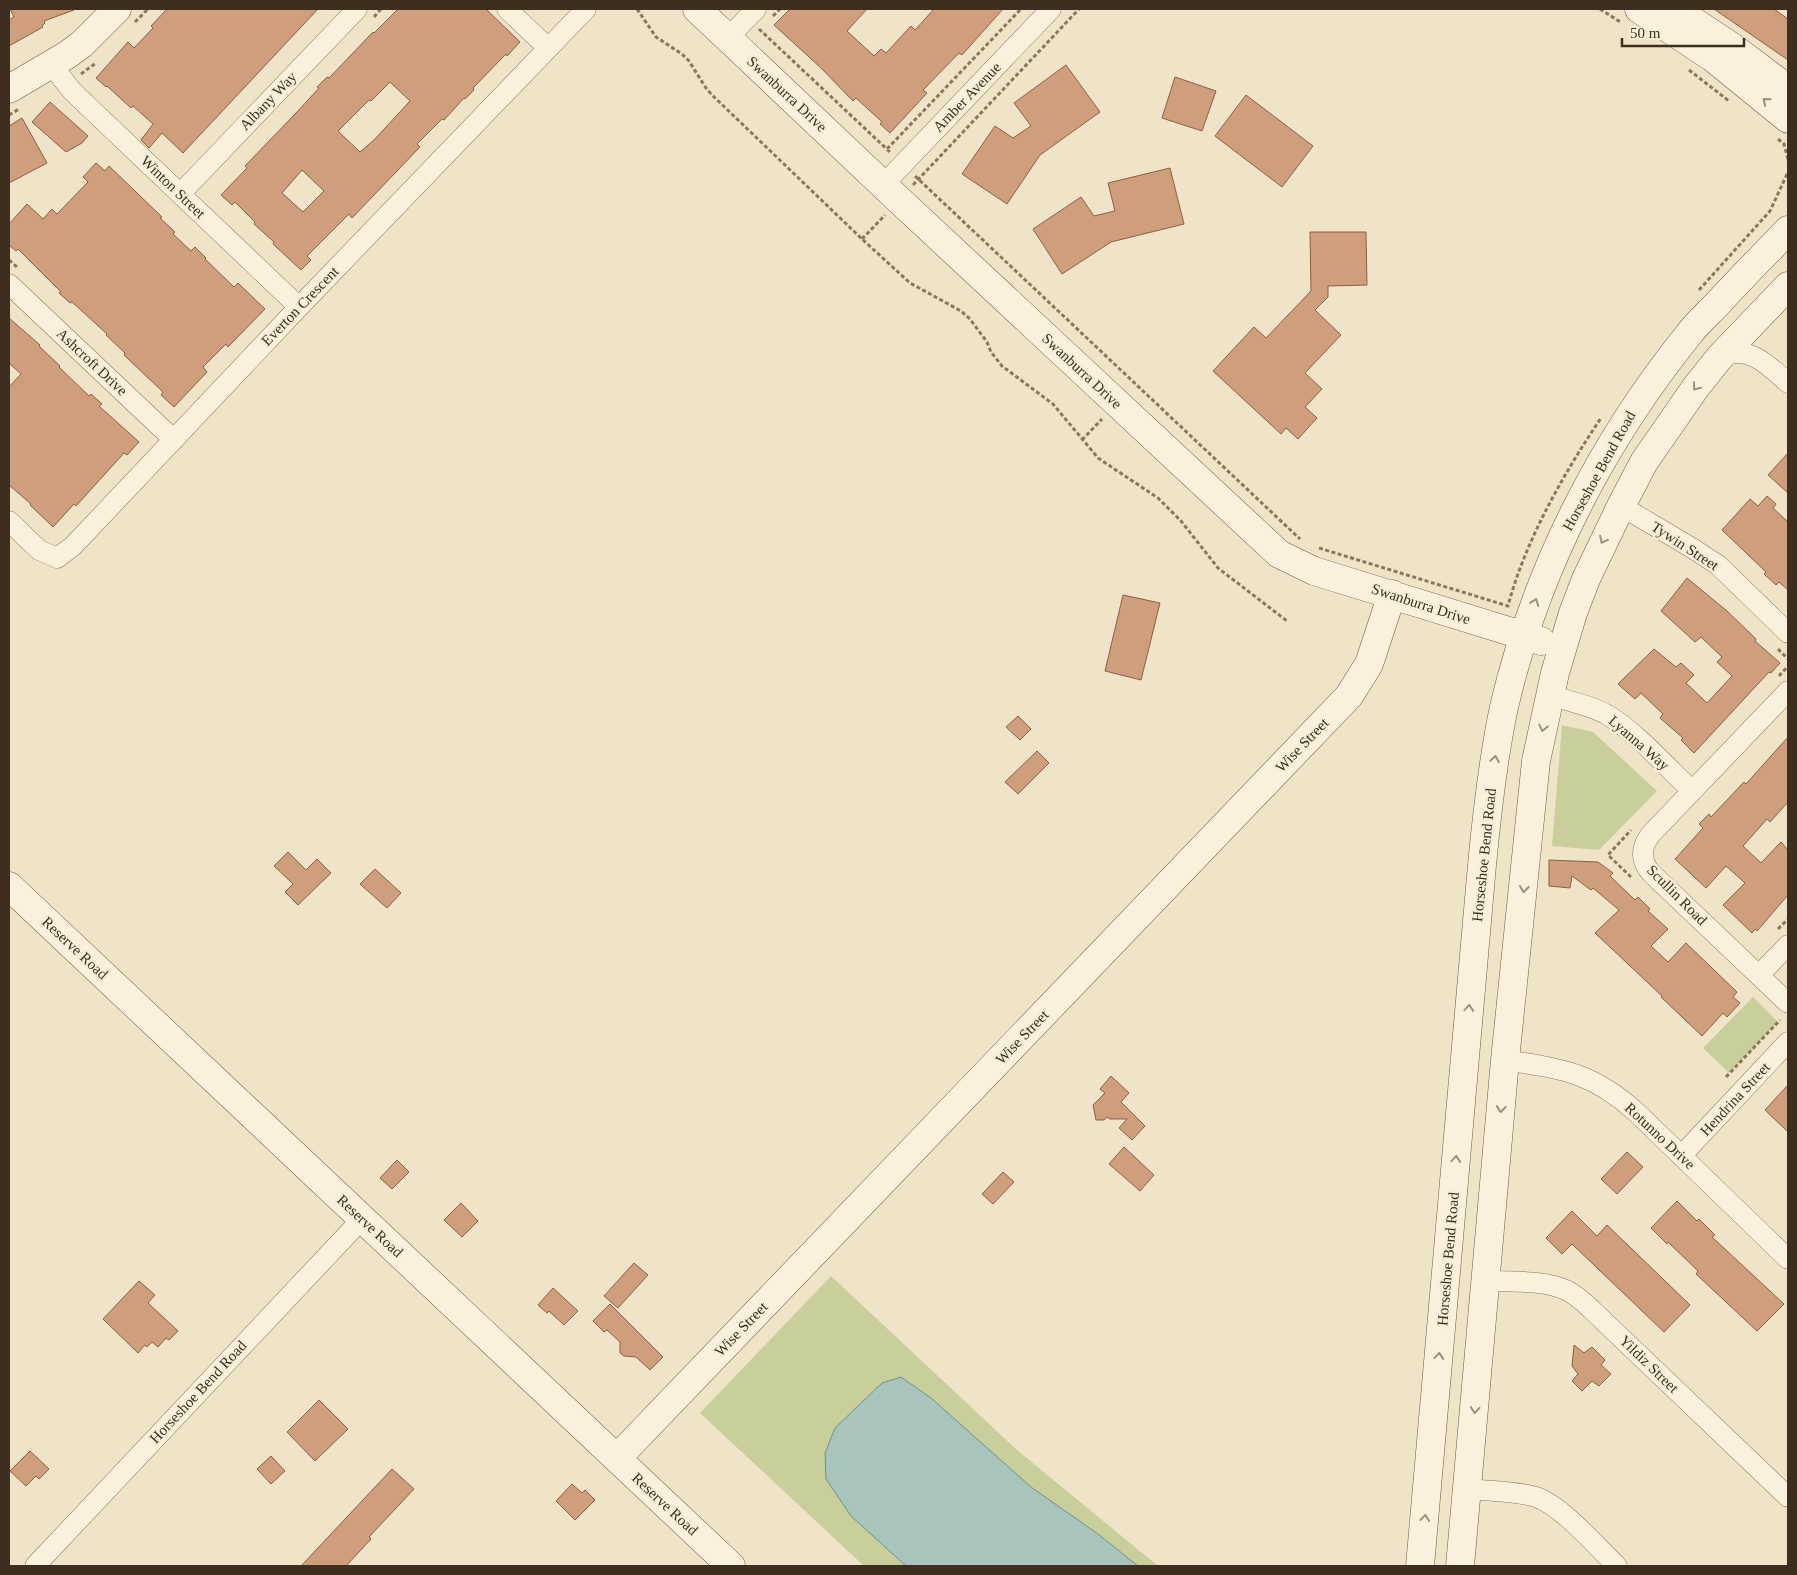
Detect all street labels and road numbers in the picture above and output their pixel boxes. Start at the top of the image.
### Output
street label: Swanburra Drive [744,53,830,135]
street label: Amber Avenue [930,59,1004,135]
street label: Albany Way [236,68,300,133]
street label: Winton Street [138,152,209,222]
street label: Everton Crescent [258,263,342,349]
street label: Ashcroft Drive [53,325,131,399]
street label: Swanburra Drive [1039,330,1125,412]
street label: Horseshoe Bend Road [1559,408,1639,534]
street label: Tywin Street [1648,518,1722,574]
street label: Swanburra Drive [1370,580,1473,628]
street label: Lyanna Way [1606,712,1673,774]
street label: Wise Street [1272,714,1332,775]
street label: Horseshoe Bend Road [1469,787,1499,923]
street label: Scullin Road [1644,862,1711,929]
street label: Reserve Road [39,914,111,983]
street label: Wise Street [992,1006,1052,1067]
street label: Hendrina Street [1697,1058,1774,1139]
street label: Rotunno Drive [1622,1100,1698,1173]
street label: Horseshoe Bend Road [1434,1191,1462,1327]
street label: Reserve Road [334,1192,406,1261]
street label: Wise Street [711,1298,771,1359]
street label: Yildiz Street [1616,1332,1682,1397]
street label: Horseshoe Bend Road [146,1337,250,1447]
street label: Reserve Road [629,1470,701,1539]

